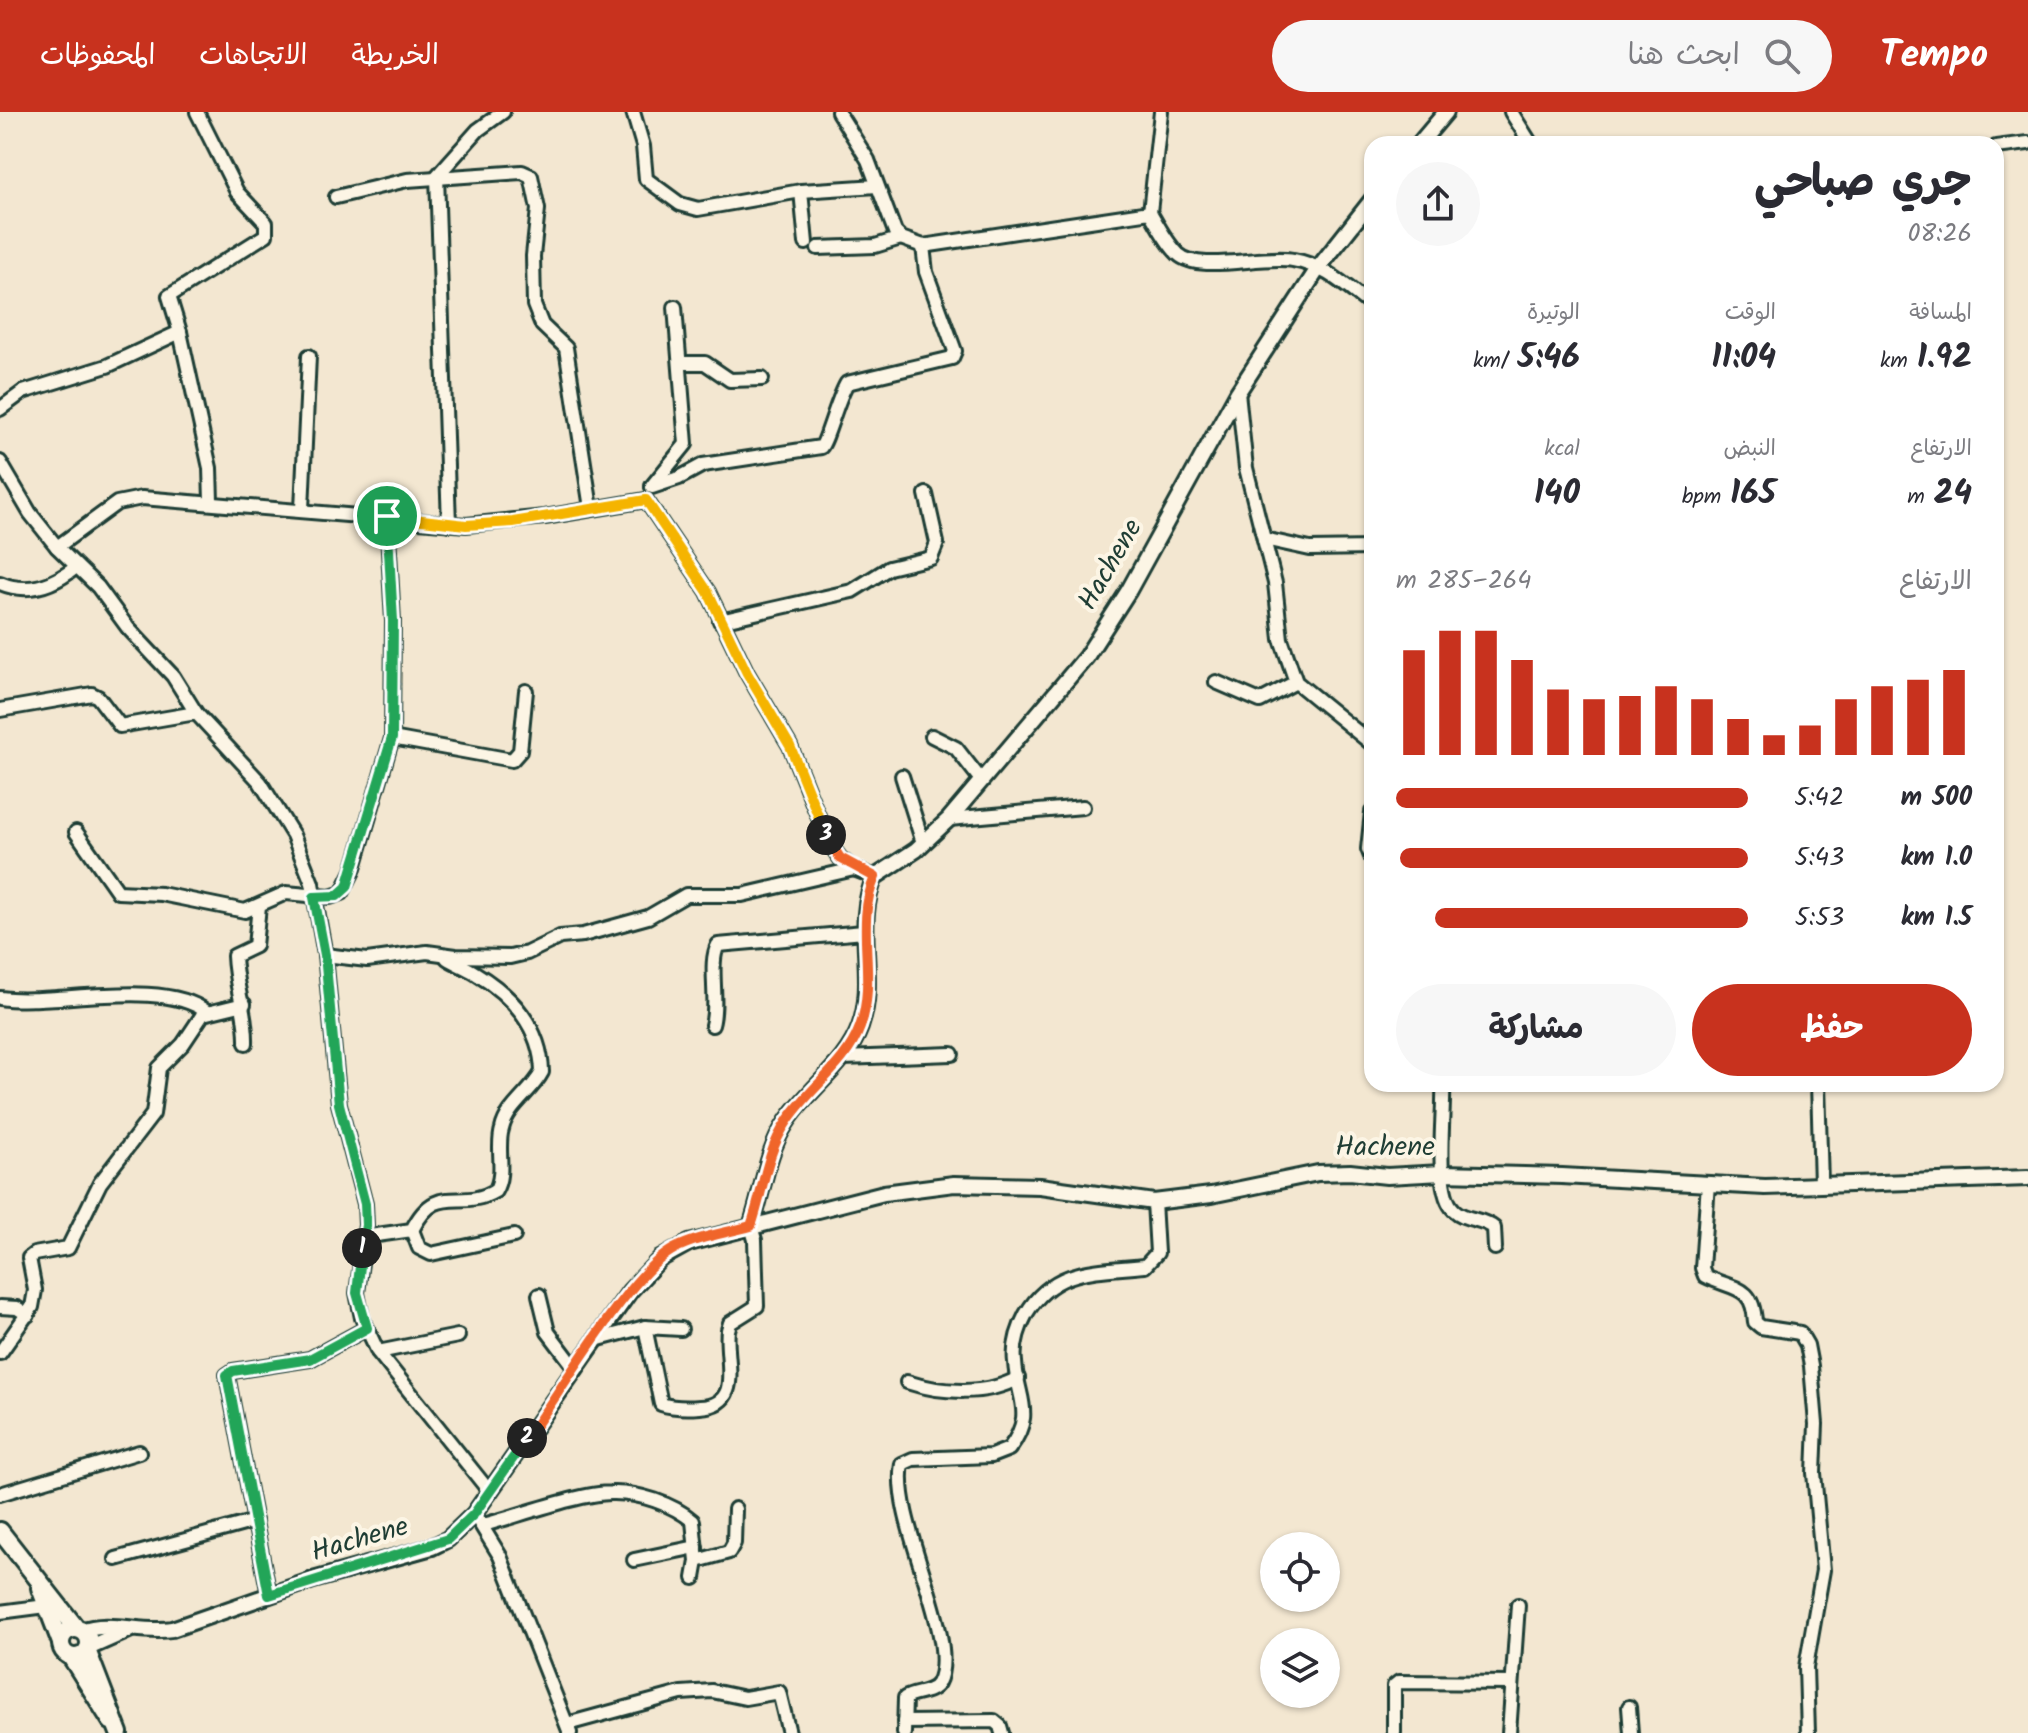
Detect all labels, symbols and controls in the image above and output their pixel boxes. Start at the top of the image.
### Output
search box [1272,20,1832,92]
text: Tempo [1880,26,1988,86]
text: ابحث هنا [1628,32,1740,80]
text: المحفوظات [40,34,155,79]
text: الاتجاهات [199,34,307,79]
text: الخريطة [351,34,439,79]
icon: search [1760,34,1804,78]
text: جري صباحي [1754,148,1972,218]
button: share [1396,162,1480,246]
text: 08:26 [1907,213,1972,255]
text: الوتيرة [1527,296,1580,331]
text: الوقت [1725,296,1776,331]
text: المسافة [1909,296,1972,331]
text: 5:46 [1517,331,1580,385]
text: 11:04 [1711,331,1776,385]
text: 1.92 [1917,331,1972,385]
text: /km [1473,344,1517,379]
text: km [1880,344,1917,379]
text: kcal [1544,432,1580,467]
text: النبض [1723,432,1776,467]
text: الارتفاع [1910,432,1972,467]
text: 140 [1534,467,1580,521]
text: 165 [1730,467,1776,521]
text: 24 [1934,467,1972,521]
text: bpm [1682,480,1730,515]
text: m [1907,480,1934,515]
pin [353,482,421,550]
icon: arrive [365,494,409,538]
street label: Hachene [1067,510,1156,619]
text: 264–285 m [1396,560,1532,602]
text: الارتفاع [1899,561,1972,603]
text: 5:42 [1794,777,1844,819]
text: 500 m [1901,777,1972,819]
pin: 3 [806,815,846,855]
text: 3 [820,817,832,852]
text: 5:43 [1794,837,1844,879]
text: 1.0 km [1901,837,1972,879]
text: 5:53 [1795,897,1844,939]
text: 1.5 km [1901,897,1972,939]
button: مشاركة [1396,984,1676,1076]
button: حفظ [1692,984,1972,1076]
street label: Hachene [1335,1125,1435,1170]
pin: 1 [342,1228,382,1268]
text: 1 [359,1230,365,1265]
pin: 2 [507,1418,547,1458]
text: 2 [521,1420,533,1455]
street label: Hachene [306,1505,414,1575]
map controls [1260,1532,1340,1708]
button: locate [1260,1532,1340,1612]
button: layers [1260,1628,1340,1708]

